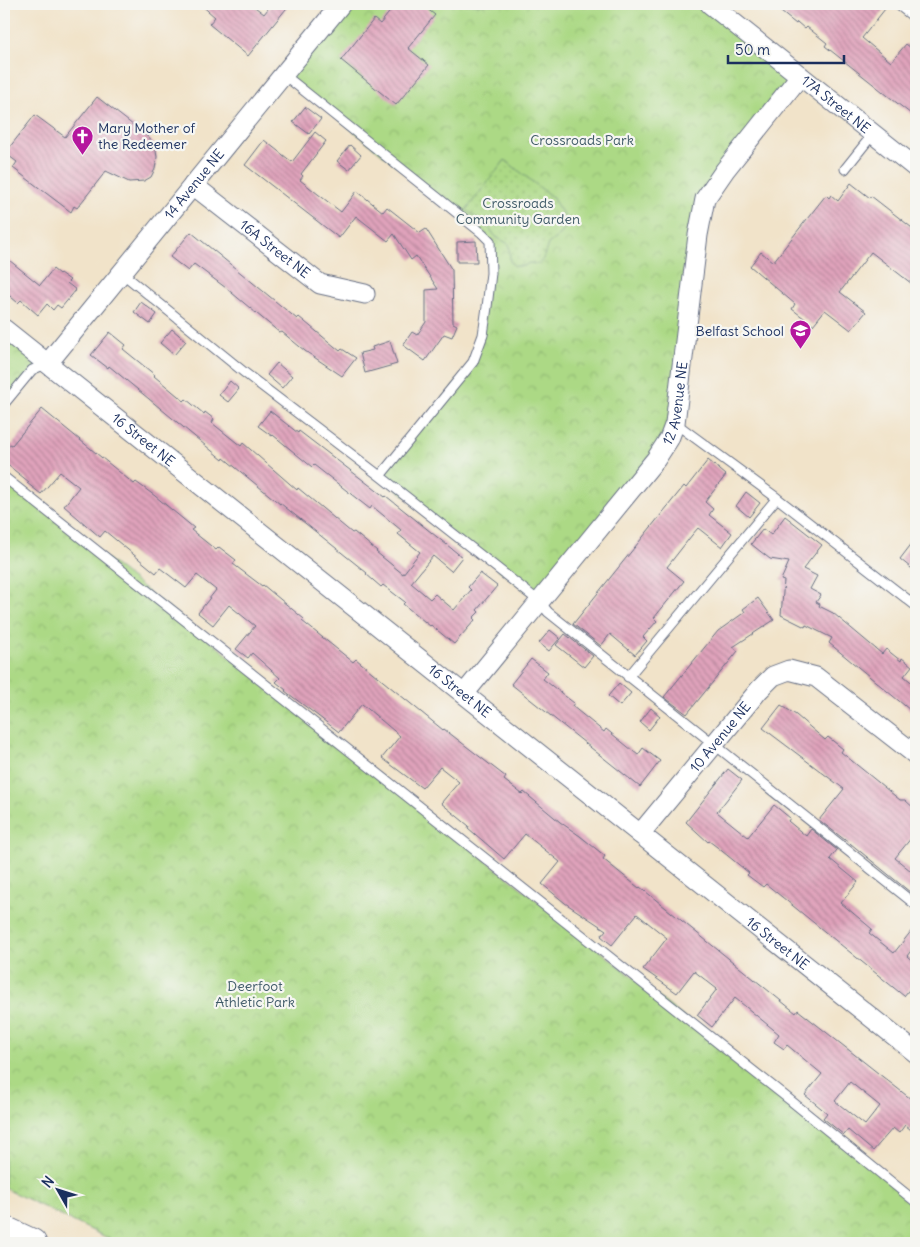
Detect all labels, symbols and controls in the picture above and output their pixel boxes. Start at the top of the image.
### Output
scale bar [728,32,844,64]
text: 50 m [735,40,770,59]
street label: 17A Street NE [798,71,874,137]
place label: Mary Mother of the Redeemer [98,119,195,153]
church icon: Mary Mother of the Redeemer [70,124,94,155]
park label: Crossroads Park [530,131,634,149]
street label: 14 Avenue NE [160,145,228,223]
park label: Crossroads Community Garden [456,194,580,228]
street label: 16A Street NE [236,216,314,282]
school or university icon: Belfast School [788,319,812,350]
place label: Belfast School [695,322,784,340]
street label: 12 Avenue NE [658,360,691,449]
street label: 16 Street NE [108,409,179,470]
street label: 16 Street NE [425,660,495,721]
street label: 10 Avenue NE [686,698,755,776]
street label: 16 Street NE [743,913,813,974]
park label: Deerfoot Athletic Park [215,977,295,1011]
north arrow [32,1164,82,1214]
text: N [38,1172,58,1191]

